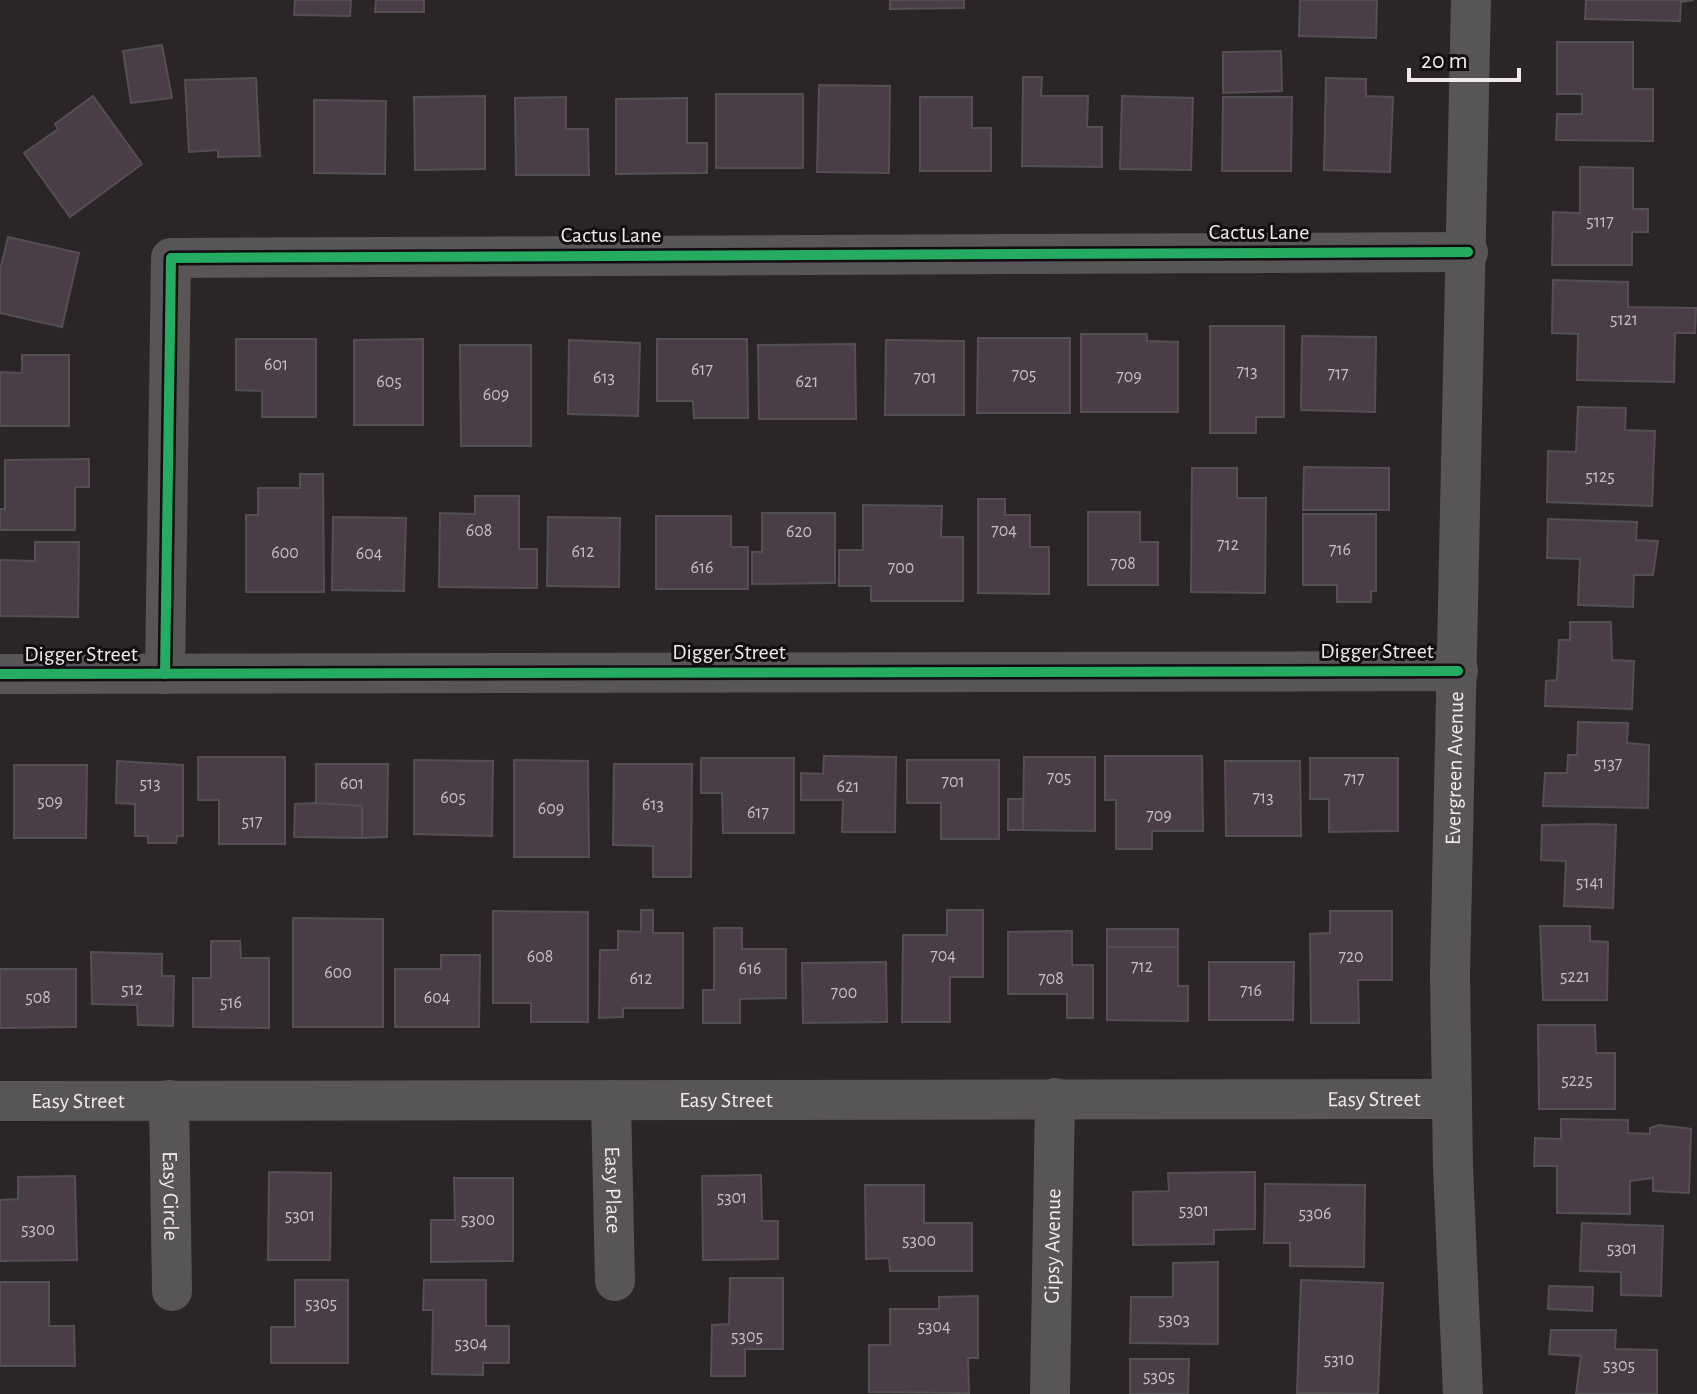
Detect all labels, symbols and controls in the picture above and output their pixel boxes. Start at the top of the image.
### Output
scale bar [1409,32,1519,82]
text: 20 m [1421,49,1468,73]
house number: 5117 [1586,213,1614,231]
street label: Cactus Lane [1209,221,1309,243]
street label: Cactus Lane [561,224,661,246]
house number: 5121 [1610,311,1638,329]
house number: 601 [264,356,288,374]
house number: 617 [691,361,713,379]
house number: 713 [1236,363,1258,381]
house number: 717 [1327,365,1349,383]
house number: 705 [1012,366,1036,384]
house number: 709 [1116,368,1142,386]
house number: 613 [593,369,615,387]
house number: 701 [913,369,937,387]
house number: 605 [376,373,402,391]
house number: 621 [796,373,818,391]
house number: 609 [483,386,509,404]
house number: 5125 [1585,468,1615,486]
house number: 608 [466,522,492,540]
house number: 704 [991,522,1017,540]
house number: 620 [786,523,812,541]
house number: 712 [1217,536,1239,554]
house number: 716 [1329,541,1351,559]
house number: 612 [572,543,594,561]
house number: 600 [271,544,299,562]
house number: 604 [356,545,383,563]
house number: 708 [1110,555,1136,573]
house number: 616 [690,559,714,577]
house number: 700 [888,559,914,577]
street label: Digger Street [1320,640,1434,662]
street label: Digger Street [672,641,786,663]
street label: Digger Street [24,643,138,665]
street label: Evergreen Avenue [1442,691,1467,845]
house number: 5137 [1594,755,1622,773]
house number: 705 [1047,769,1071,787]
house number: 717 [1343,770,1365,788]
house number: 701 [941,773,965,791]
house number: 513 [139,775,161,793]
house number: 601 [340,775,364,793]
house number: 621 [837,778,859,796]
house number: 605 [440,789,466,807]
house number: 713 [1252,789,1274,807]
house number: 509 [37,793,63,811]
house number: 613 [642,796,664,814]
house number: 609 [538,800,564,818]
house number: 617 [747,804,769,822]
house number: 709 [1146,807,1172,825]
house number: 517 [241,813,263,831]
house number: 5141 [1576,874,1604,892]
house number: 704 [930,947,956,965]
house number: 608 [527,948,553,966]
house number: 720 [1338,948,1364,966]
house number: 712 [1131,958,1153,976]
house number: 616 [738,960,762,978]
house number: 600 [324,964,352,982]
house number: 5221 [1560,968,1590,986]
house number: 612 [630,970,652,988]
house number: 708 [1038,970,1064,988]
house number: 512 [121,981,143,999]
house number: 716 [1240,982,1262,1000]
house number: 700 [831,984,857,1002]
house number: 508 [25,989,51,1007]
house number: 604 [424,989,451,1007]
house number: 516 [220,994,242,1012]
house number: 5225 [1561,1072,1593,1090]
street label: Easy Street [1327,1088,1421,1110]
street label: Easy Street [679,1089,773,1111]
street label: Easy Street [31,1090,125,1112]
street label: Easy Place [601,1146,625,1234]
street label: Easy Circle [159,1151,182,1241]
street label: Gipsy Avenue [1041,1188,1064,1304]
house number: 5301 [717,1189,747,1207]
house number: 5301 [1179,1202,1209,1220]
house number: 5306 [1299,1205,1331,1223]
house number: 5301 [285,1207,315,1225]
house number: 5300 [461,1211,495,1229]
house number: 5300 [21,1221,55,1239]
house number: 5300 [902,1232,936,1250]
house number: 5301 [1607,1240,1637,1258]
house number: 5305 [305,1295,337,1313]
house number: 5303 [1158,1311,1190,1329]
house number: 5304 [917,1318,951,1336]
house number: 5305 [731,1328,763,1346]
house number: 5304 [454,1335,488,1353]
house number: 5310 [1324,1351,1354,1369]
house number: 5305 [1603,1357,1635,1375]
house number: 5305 [1143,1368,1175,1386]

